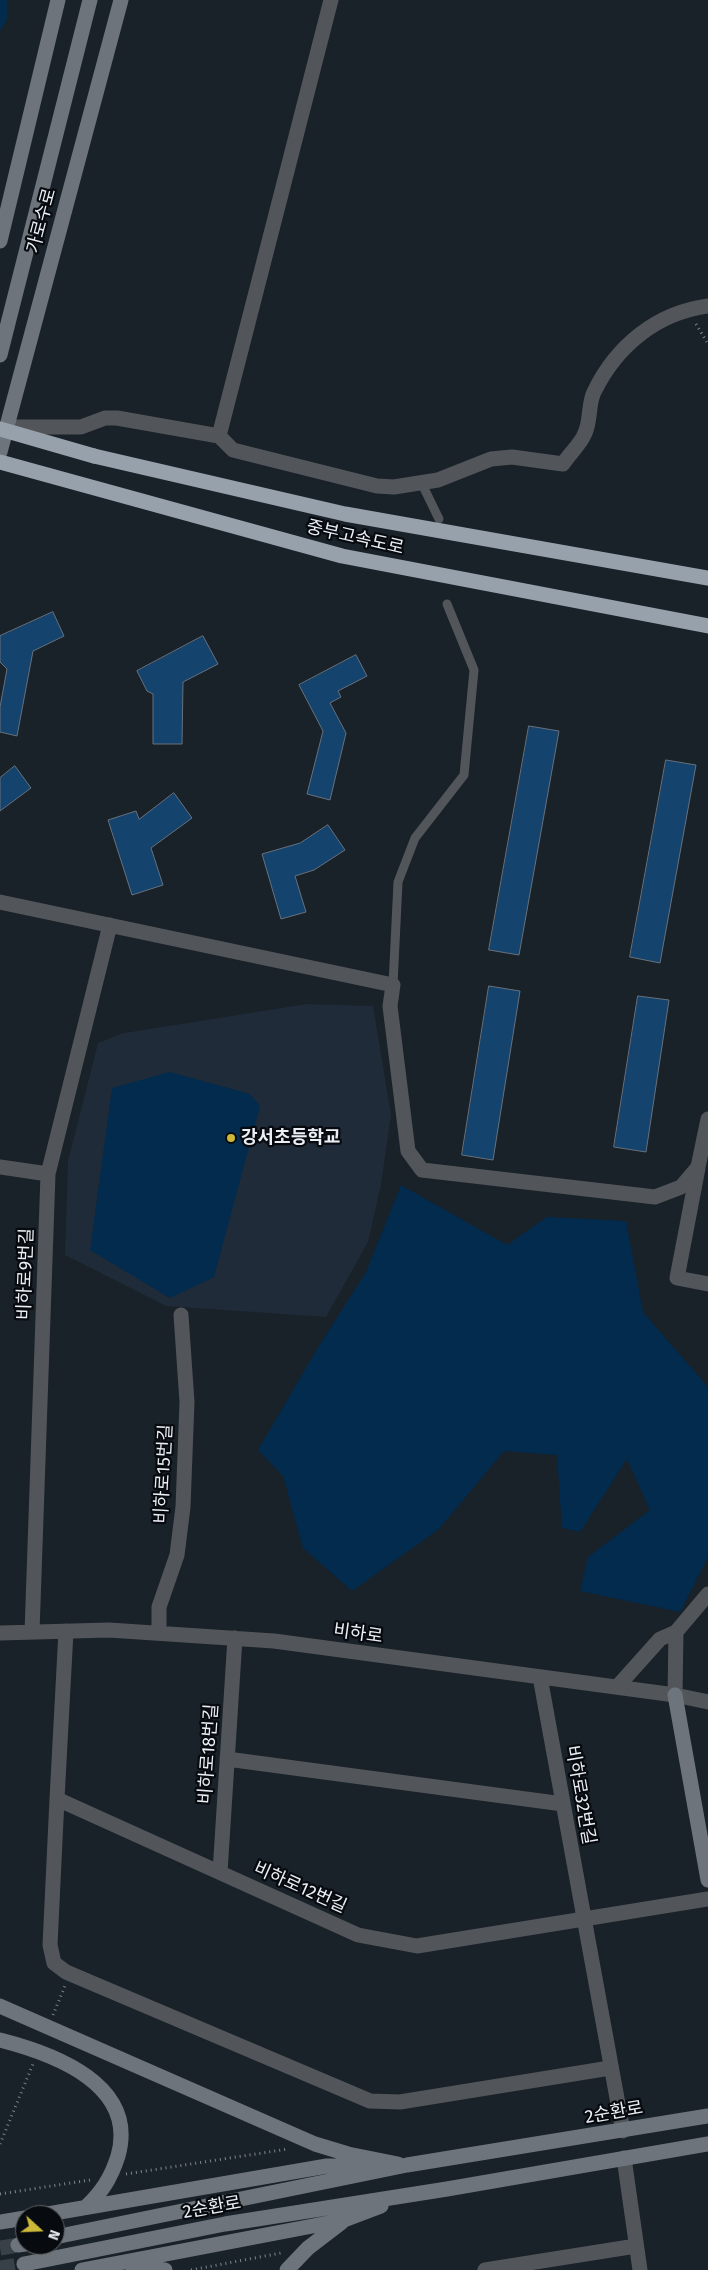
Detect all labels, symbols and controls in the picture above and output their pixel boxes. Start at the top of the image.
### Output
street label: 가로수로 [23,186,61,256]
street label: 중부고속도로 [304,516,406,560]
place label: 강서초등학교 [241,1127,340,1149]
marker: 강서초등학교 [225,1132,237,1144]
street label: 비하로9번길 [14,1228,38,1320]
street label: 비하로15번길 [151,1424,177,1524]
street label: 비하로 [332,1620,384,1648]
street label: 비하로18번길 [195,1703,223,1805]
street label: 비하로32번길 [561,1744,599,1846]
street label: 비하로12번길 [250,1858,350,1918]
street label: 2순환로 [583,2097,645,2129]
street label: 2순환로 [181,2192,243,2224]
north arrow [15,2205,65,2255]
text: N [44,2228,63,2242]

